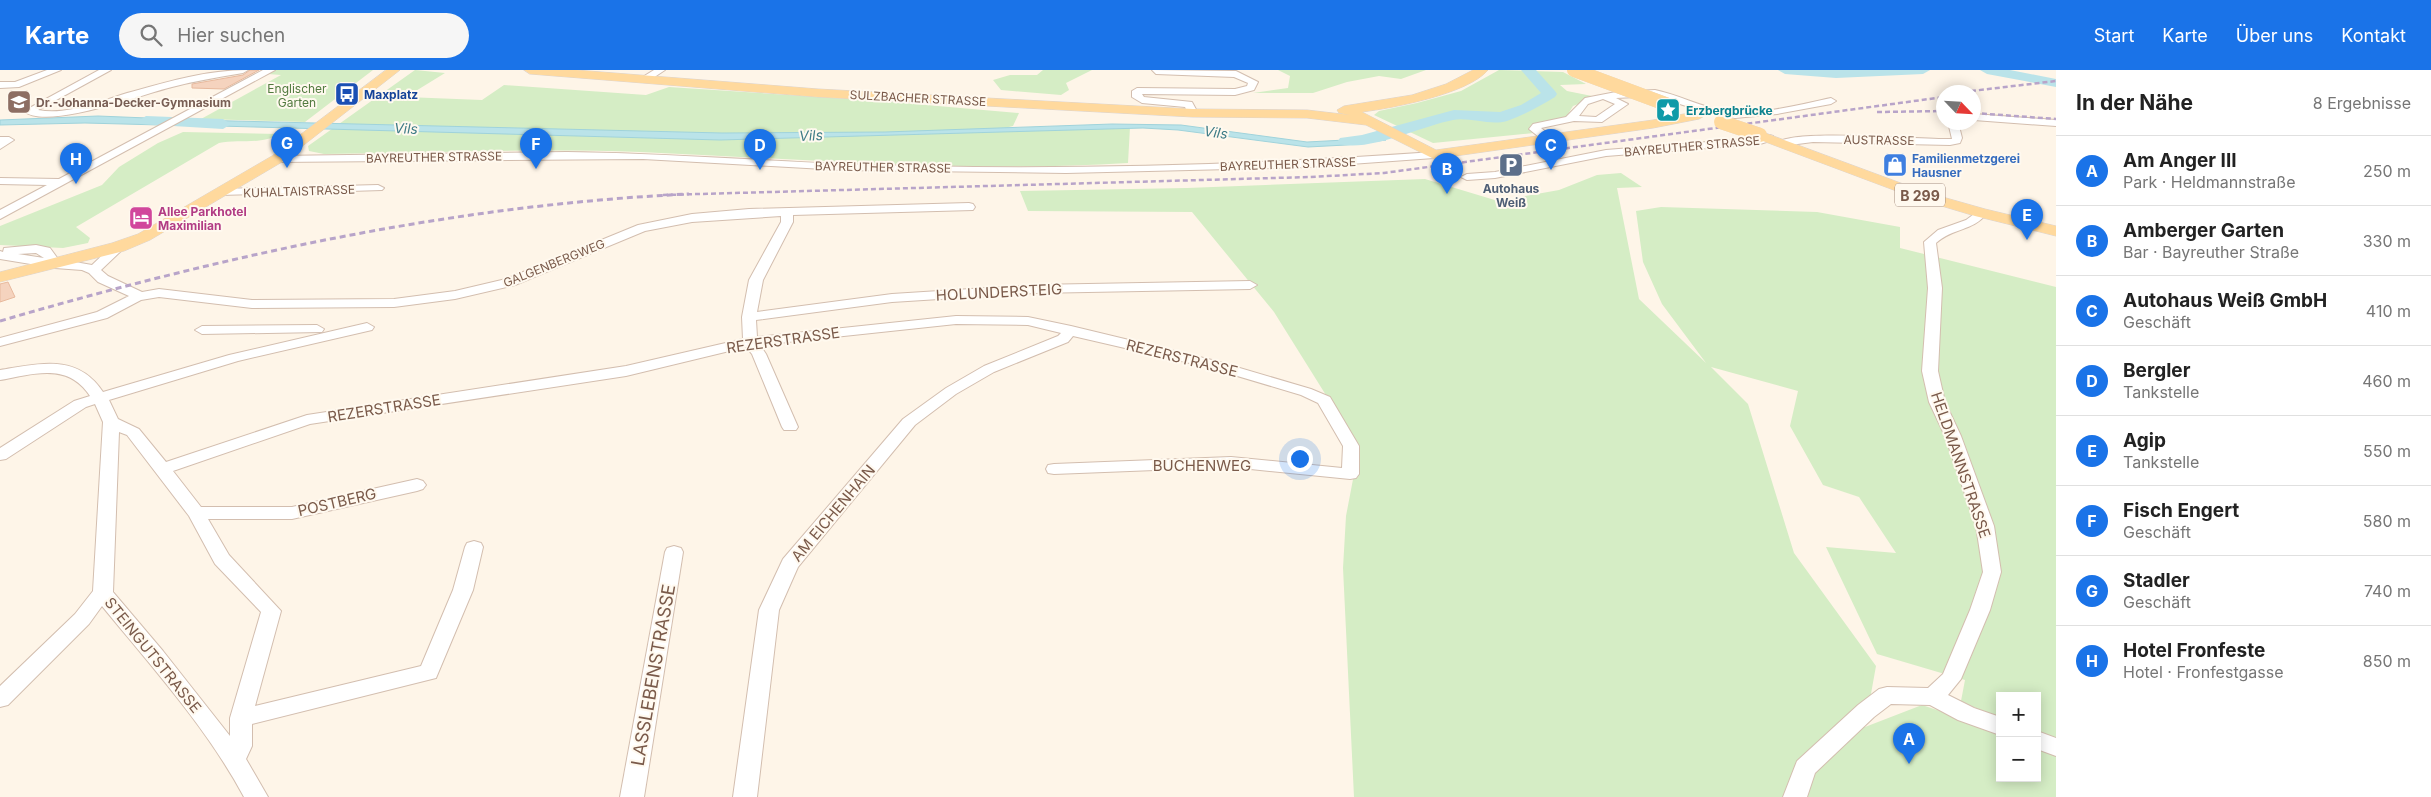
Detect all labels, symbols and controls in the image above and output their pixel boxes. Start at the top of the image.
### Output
search box [119,13,469,58]
text: Karte [25,21,89,50]
icon: search [137,21,165,49]
text: Hier suchen [177,24,285,47]
text: Start [2094,25,2134,46]
text: Karte [2162,25,2208,46]
text: Über uns [2236,25,2313,46]
text: Kontakt [2341,25,2406,46]
park label: Englischer Garten [267,81,327,110]
bus stop icon: Maxplatz [334,81,360,107]
north arrow [1936,85,1981,130]
place label: Maxplatz [364,87,418,102]
street label: SULZBACHER STRASSE [849,87,987,109]
school or university icon: Dr.-Johanna-Decker-Gymnasium [6,89,32,115]
text: In der Nähe [2076,90,2193,115]
text: 8 Ergebnisse [2313,93,2411,113]
place label: Dr.-Johanna-Decker-Gymnasium [36,95,231,110]
place icon: Erzbergbrücke [1655,97,1681,123]
place label: Erzbergbrücke [1686,103,1773,118]
water label: Vils [394,119,418,137]
water label: Vils [1203,122,1229,142]
water label: Vils [799,126,823,144]
pin: G [271,127,303,168]
pin: F [520,128,552,169]
pin: D [744,129,776,170]
pin: C [1535,129,1567,170]
street label: AUSTRASSE [1843,132,1915,148]
street label: BAYREUTHER STRASSE [1623,133,1761,159]
pin: H [60,143,92,184]
street label: BAYREUTHER STRASSE [366,148,502,166]
text: Am Anger III [2123,149,2237,172]
place label: Familienmetzgerei Hausner [1912,151,2020,180]
parking icon: Autohaus Weiß [1498,152,1524,178]
shop icon: Familienmetzgerei Hausner [1882,152,1908,178]
pin: B [1431,153,1463,194]
street label: BAYREUTHER STRASSE [1220,154,1356,174]
street label: BAYREUTHER STRASSE [815,158,951,176]
text: A [2086,161,2098,181]
text: 250 m [2363,161,2411,181]
text: Park · Heldmannstraße [2123,172,2296,192]
place label: Autohaus Weiß [1483,181,1540,210]
street label: KUHALTAISTRASSE [243,182,355,200]
road number: B 299 [1895,184,1945,206]
pin: E [2011,199,2043,240]
place label: Allee Parkhotel Maximilian [158,204,247,233]
hotel icon: Allee Parkhotel Maximilian [128,205,154,231]
text: Amberger Garten [2123,219,2284,242]
text: B [2087,231,2097,251]
text: 330 m [2363,231,2411,251]
street label: GALGENBERGWEG [501,236,607,290]
text: Bar · Bayreuther Straße [2123,242,2299,262]
street label: HOLUNDERSTEIG [935,279,1063,305]
text: Autohaus Weiß GmbH [2123,289,2327,312]
text: C [2086,301,2098,321]
text: 410 m [2366,301,2411,321]
text: Geschäft [2123,312,2191,332]
street label: REZERSTRASSE [725,323,841,357]
street label: REZERSTRASSE [1124,335,1240,381]
text: Bergler [2123,359,2190,382]
text: D [2086,371,2098,391]
text: 460 m [2362,371,2411,391]
text: Tankstelle [2123,382,2199,402]
street label: HELDMANNSTRASSE [1927,389,1995,541]
street label: REZERSTRASSE [326,390,442,426]
text: Agip [2123,429,2166,452]
text: E [2087,441,2097,461]
text: 550 m [2363,441,2411,461]
your location [1287,446,1313,472]
text: Tankstelle [2123,452,2199,472]
street label: BUCHENWEG [1153,456,1251,475]
street label: AM EICHENHAIN [787,461,879,565]
street label: POSTBERG [296,484,378,520]
text: Fisch Engert [2123,499,2239,522]
text: F [2087,511,2097,531]
text: 580 m [2363,511,2411,531]
text: Geschäft [2123,522,2191,542]
text: Stadler [2123,569,2190,592]
text: G [2086,581,2098,601]
text: 740 m [2364,581,2411,601]
street label: LASSLEBENSTRASSE [627,583,679,767]
text: Geschäft [2123,592,2191,612]
street label: STEINGUTSTRASSE [101,593,205,717]
text: Hotel Fronfeste [2123,639,2265,662]
text: H [2086,651,2098,671]
text: 850 m [2363,651,2411,671]
text: Hotel · Fronfestgasse [2123,662,2283,682]
map controls [1996,692,2041,782]
button: + [1996,692,2041,737]
pin: A [1893,723,1925,764]
button: − [1996,737,2041,782]

